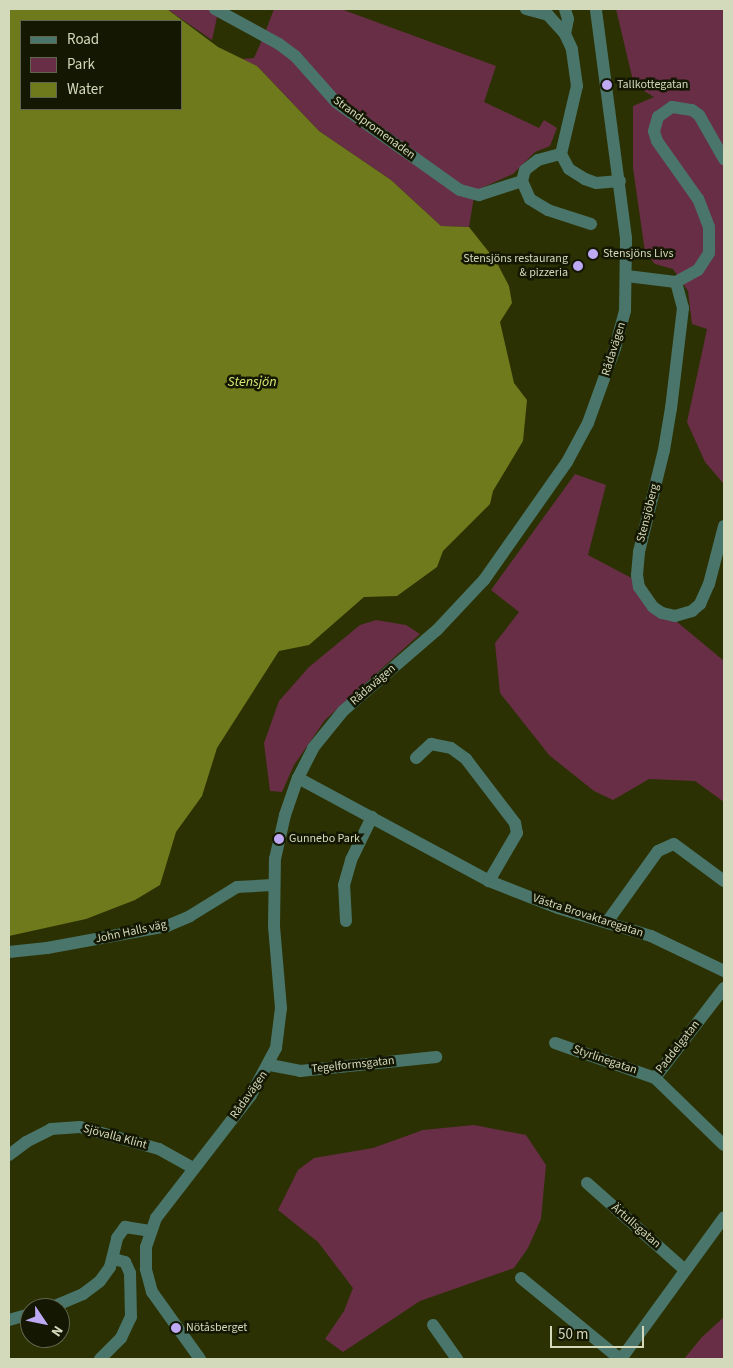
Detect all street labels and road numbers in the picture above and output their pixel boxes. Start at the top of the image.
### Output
street label: Strandpromenaden [330,93,418,163]
street label: Rådavägen [599,320,629,378]
street label: Stensjöberg [634,482,662,544]
street label: Rådavägen [347,661,399,709]
street label: Västra Brovaktaregatan [531,891,645,941]
street label: John Halls väg [94,917,168,947]
street label: Paddelgatan [653,1018,703,1076]
street label: Styrlinegatan [571,1042,639,1078]
street label: Tegelformsgatan [311,1053,395,1077]
street label: Rådavägen [227,1068,271,1122]
street label: Sjövalla Klint [82,1122,148,1152]
street label: Ärtullsgatan [608,1201,664,1251]

